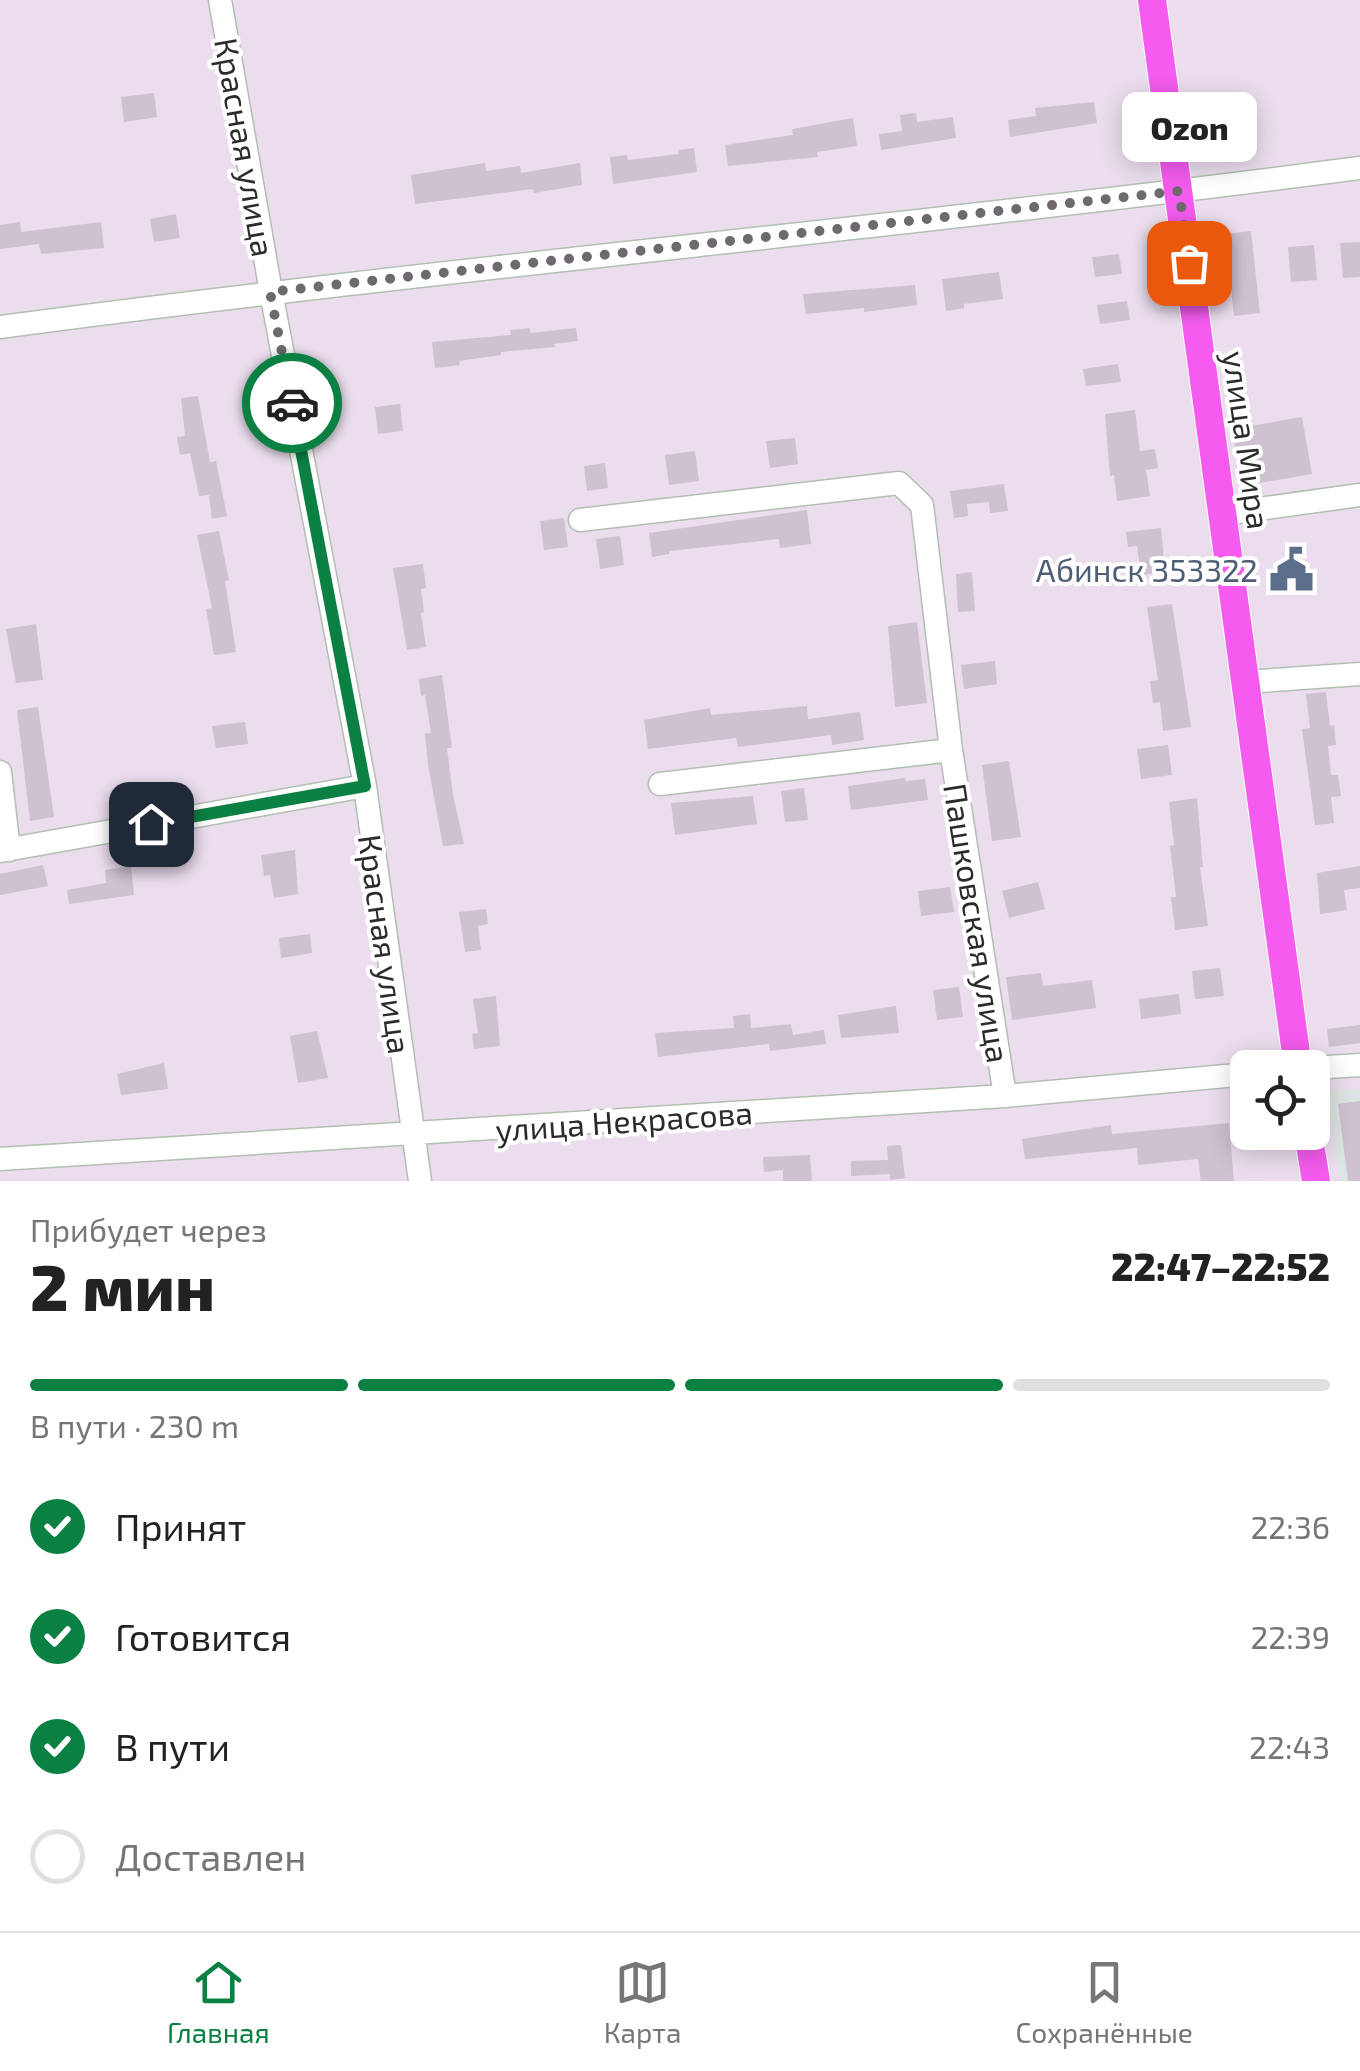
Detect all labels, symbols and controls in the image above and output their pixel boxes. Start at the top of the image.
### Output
street label: Красная улица [207,35,284,260]
callout: Ozon [1122,93,1256,163]
text: Ozon [1150,108,1229,146]
pin [1147,221,1232,306]
icon: bag [1162,236,1217,291]
street label: улица Мира [1216,348,1279,532]
courier [242,353,342,453]
icon: car [265,376,320,431]
public building icon: Абинск 353322 [1267,545,1315,593]
place label: Абинск 353322 [1036,550,1258,588]
street label: Пашковская улица [936,781,1019,1066]
pin [109,782,194,867]
icon: home [124,797,179,852]
street label: Красная улица [351,832,420,1056]
map controls [1230,1050,1330,1150]
button: locate [1230,1050,1330,1150]
street label: улица Некрасова [494,1092,754,1149]
text: Прибудет через [30,1210,267,1248]
text: 22:47–22:52 [1111,1243,1330,1289]
text: 2 мин [30,1246,215,1324]
text: В пути · 230 m [30,1406,239,1444]
icon: check [30,1499,85,1554]
text: Принят [115,1503,246,1549]
text: 22:36 [1250,1507,1330,1545]
icon: check [30,1609,85,1664]
text: Готовится [115,1613,291,1659]
text: 22:39 [1250,1617,1330,1655]
icon: check [30,1719,85,1774]
text: В пути [115,1723,230,1769]
text: 22:43 [1249,1727,1330,1765]
text: Доставлен [115,1833,306,1879]
tab: Главная [167,1955,270,2049]
tab: Карта [604,1955,682,2049]
tab: Сохранённые [1016,1955,1193,2049]

